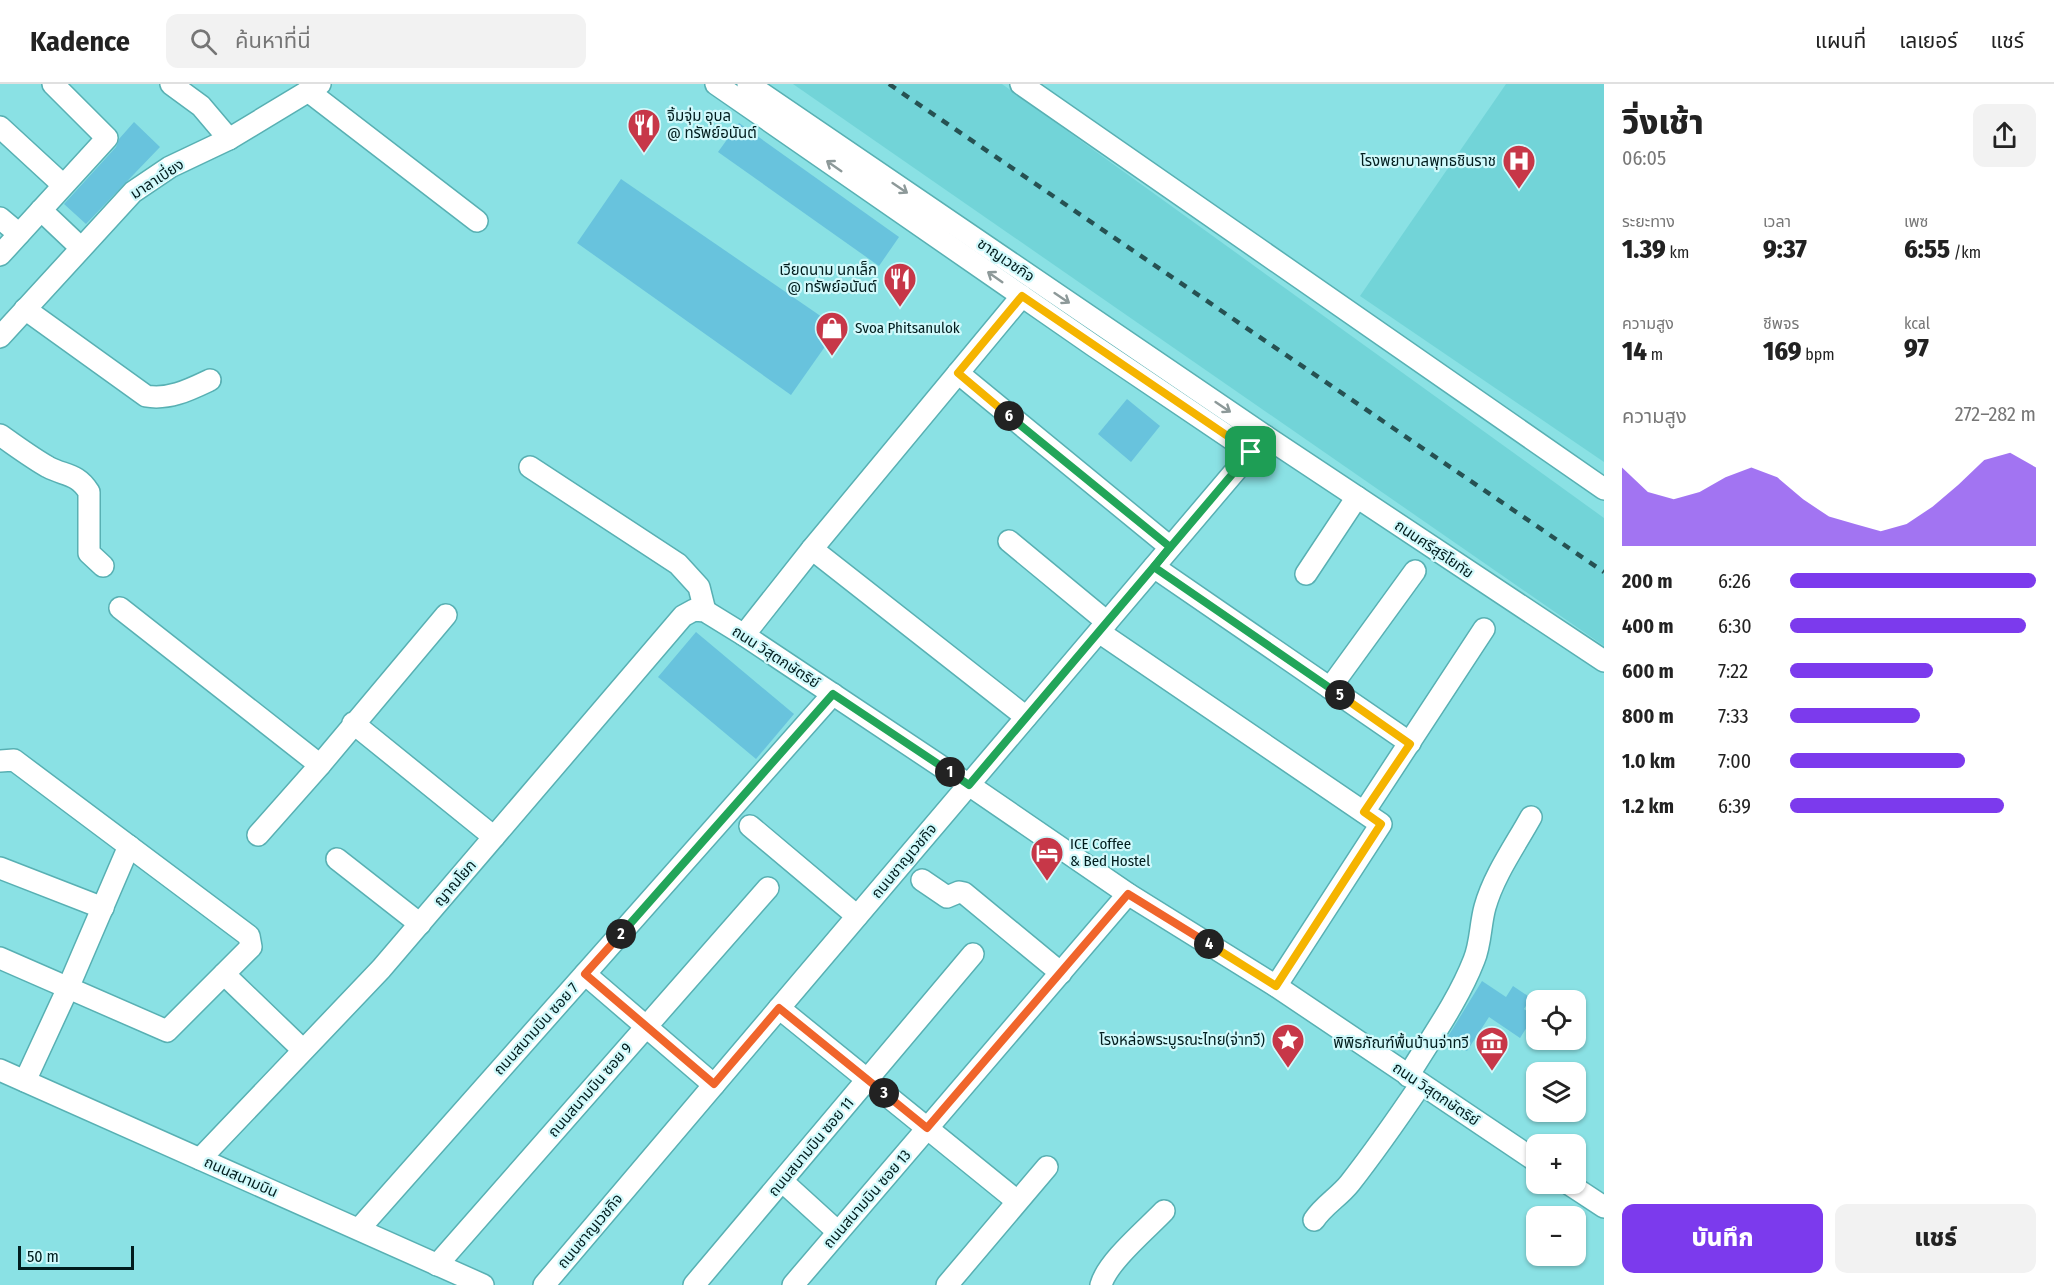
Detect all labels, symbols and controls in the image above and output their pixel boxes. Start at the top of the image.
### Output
search box [166,14,586,68]
text: Kadence [30,25,130,58]
icon: search [187,25,220,58]
text: ค้นหาที่นี่ [235,27,311,54]
text: แผนที่ [1815,28,1866,54]
text: เลเยอร์ [1899,28,1958,54]
text: แชร์ [1991,28,2024,54]
text: วิ่งเช้า [1622,103,1704,143]
button: share [1973,104,2036,167]
place label: จิ้มจุ่ม อุบล @ ทรัพย์อนันต์ [667,106,757,142]
restaurant icon: จิ้มจุ่ม อุบล @ ทรัพย์อนันต์ [626,107,662,154]
hospital icon: โรงพยาบาลพุทธชินราช [1501,143,1537,190]
text: 06:05 [1622,146,1666,170]
place label: โรงพยาบาลพุทธชินราช [1360,152,1496,170]
street label: มาลาเบี่ยง [126,153,187,203]
one-way arrow [827,160,843,172]
one-way arrow [892,182,908,194]
text: ระยะทาง [1622,212,1675,231]
text: เวลา [1763,212,1791,231]
text: เพซ [1904,212,1928,231]
street label: ชาญเวชกิจ [974,234,1038,286]
text: 1.39 [1622,234,1666,265]
text: 9:37 [1763,234,1807,265]
text: 6:55 [1904,234,1950,265]
text: km [1666,243,1689,262]
text: /km [1950,243,1981,262]
place label: เวียดนาม นกเล็ก @ ทรัพย์อนันต์ [779,261,877,296]
restaurant icon: เวียดนาม นกเล็ก @ ทรัพย์อนันต์ [882,261,918,308]
one-way arrow [987,271,1003,283]
one-way arrow [1053,292,1069,304]
shop icon: Svoa Phitsanulok [814,310,850,357]
text: ความสูง [1622,314,1674,333]
text: ชีพจร [1763,314,1799,333]
text: kcal [1904,314,1930,333]
place label: Svoa Phitsanulok [855,319,960,337]
text: 97 [1904,333,1929,364]
text: 14 [1622,336,1647,367]
text: 169 [1763,336,1802,367]
text: m [1647,345,1663,364]
text: bpm [1802,345,1835,364]
pin: 6 [994,401,1024,431]
one-way arrow [1214,401,1231,414]
text: 272–282 m [1955,402,2036,426]
text: ความสูง [1622,404,1687,428]
text: 6 [1005,406,1013,425]
pin [1225,426,1276,477]
icon: arrive [1234,435,1267,468]
street label: ถนนศรีสุริโยทัย [1391,516,1477,582]
text: 200 m [1622,569,1673,593]
text: 6:26 [1718,569,1751,593]
text: 400 m [1622,614,1674,638]
text: 6:30 [1718,614,1752,638]
street label: ถนน วิสุตกษัตริย์ [729,622,823,692]
text: 600 m [1622,659,1674,683]
text: 7:22 [1718,659,1748,683]
pin: 5 [1325,680,1355,710]
text: 5 [1336,685,1344,704]
text: 800 m [1622,704,1674,728]
text: 7:33 [1718,704,1749,728]
text: 1.0 km [1622,749,1675,773]
text: 7:00 [1718,749,1751,773]
pin: 1 [935,757,965,787]
text: 1 [947,762,953,781]
text: 1.2 km [1622,794,1674,818]
text: 6:39 [1718,794,1751,818]
street label: ถนนชาญเวชกิจ [867,820,941,902]
hotel icon: ICE Coffee & Bed Hostel [1029,835,1065,882]
place label: ICE Coffee & Bed Hostel [1070,835,1150,870]
street label: ญาณโยก [430,856,480,910]
pin: 2 [606,919,636,949]
text: 2 [617,924,625,943]
pin: 4 [1194,929,1224,959]
text: 4 [1205,934,1213,953]
street label: ถนนสนามบิน ซอย 7 [490,979,582,1079]
map controls [1526,990,1586,1266]
button: locate [1526,990,1586,1050]
place icon: โรงหล่อพระบูรณะไทย(จ่าทวี) [1270,1022,1306,1069]
museum icon: พิพิธภัณฑ์พื้นบ้านจ่าทวี [1474,1025,1510,1072]
place label: โรงหล่อพระบูรณะไทย(จ่าทวี) [1099,1031,1265,1049]
place label: พิพิธภัณฑ์พื้นบ้านจ่าทวี [1333,1032,1469,1052]
street label: ถนนสนามบิน ซอย 9 [544,1039,636,1141]
street label: ถนน วิสุตกษัตริย์ [1389,1058,1483,1130]
button: layers [1526,1062,1586,1122]
pin: 3 [869,1078,899,1108]
text: 3 [880,1083,888,1102]
street label: ถนนสนามบิน ซอย 11 [765,1094,857,1200]
button: + [1526,1134,1586,1194]
street label: ถนนสนามบิน ซอย 13 [819,1146,915,1252]
street label: ถนนสนามบิน [201,1153,281,1201]
street label: ถนนชาญเวชกิจ [553,1190,627,1272]
button: บันทึก [1622,1204,1823,1273]
button: แชร์ [1835,1204,2036,1273]
button: − [1526,1206,1586,1266]
scale bar [18,1243,134,1270]
text: 50 m [27,1247,59,1266]

